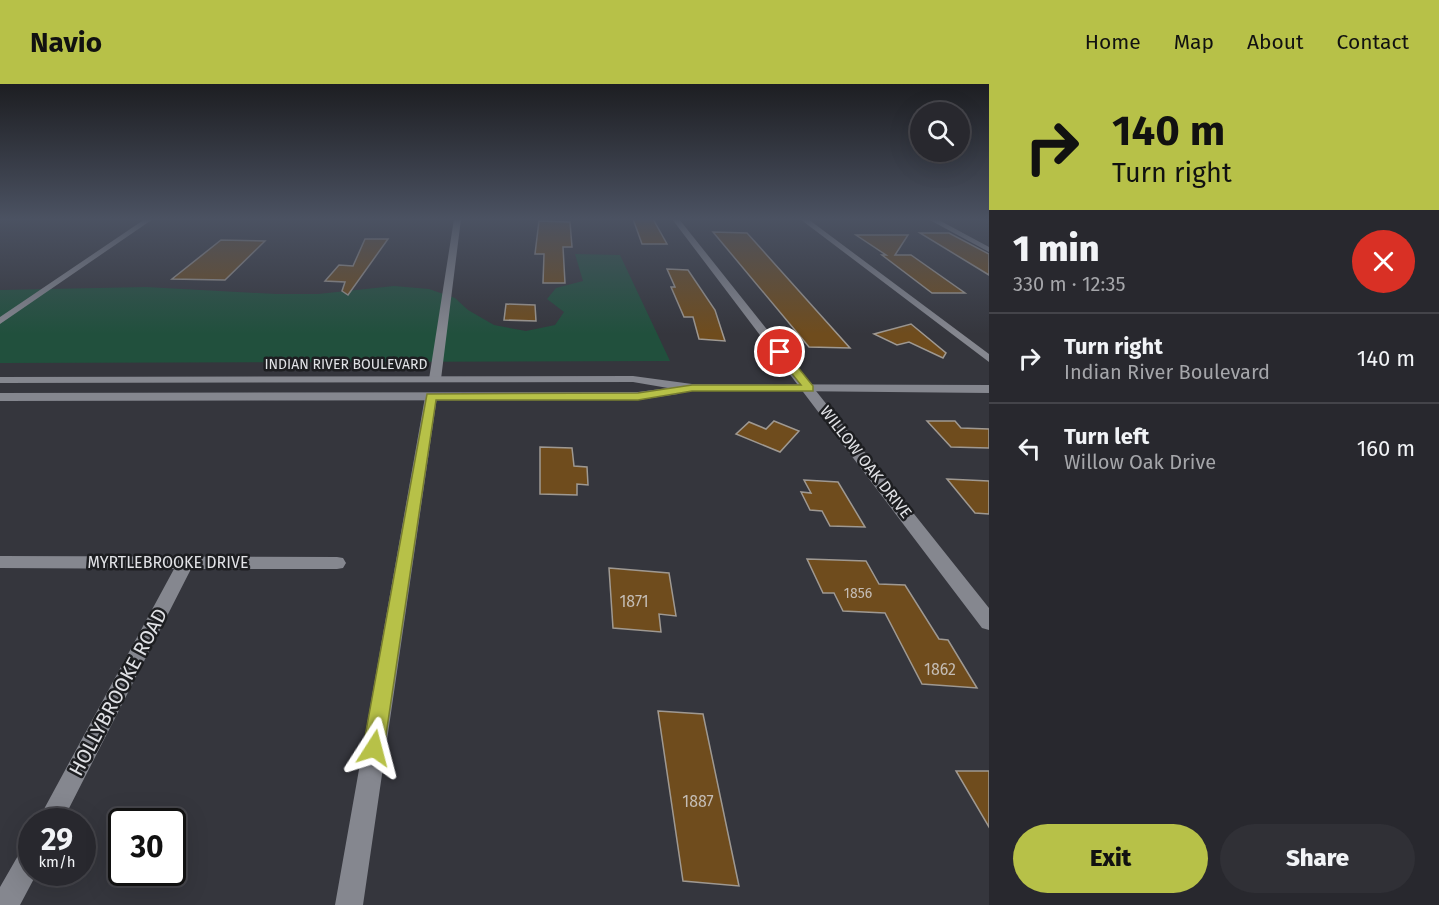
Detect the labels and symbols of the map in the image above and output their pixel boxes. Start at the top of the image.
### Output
pin [754,326,805,377]
street label: INDIAN RIVER BOULEVARD [264,356,428,373]
street label: WILLOW OAK DRIVE [816,402,916,522]
street label: MYRTLEBROOKE DRIVE [88,553,248,572]
house number: 1856 [844,585,872,602]
house number: 1871 [619,592,649,611]
street label: HOLLYBROOKE ROAD [64,604,172,780]
house number: 1862 [924,660,956,679]
position arrow [342,716,406,780]
house number: 1887 [682,792,714,811]
speed limit sign: 30 [108,808,186,886]

